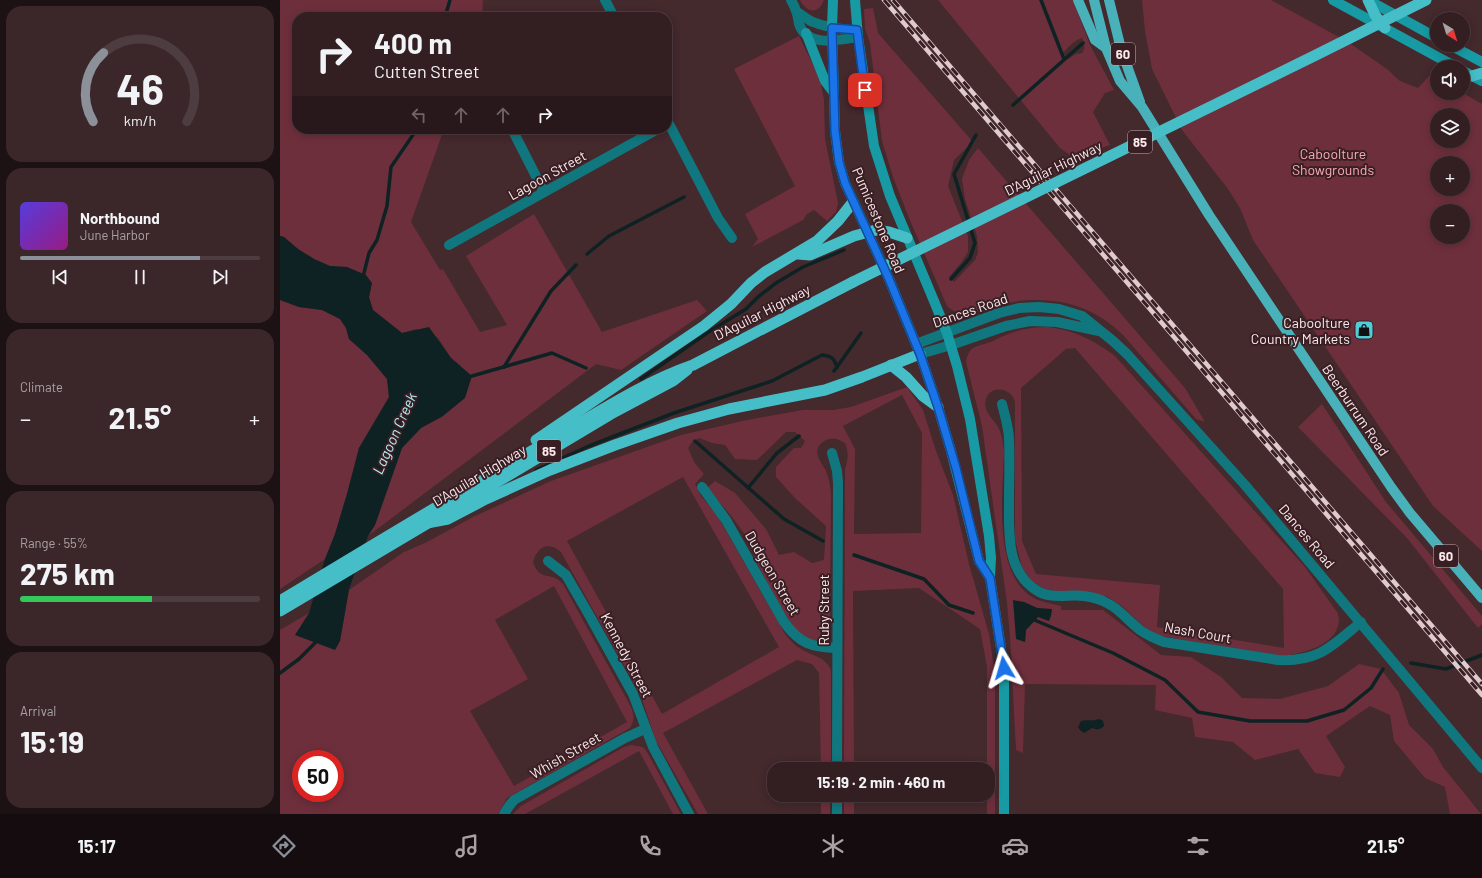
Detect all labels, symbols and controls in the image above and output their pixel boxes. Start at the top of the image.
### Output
north arrow [1430,12,1470,52]
map controls [1430,12,1470,244]
text: 400 m [374,26,452,60]
icon: right [308,28,360,80]
road number: 60 [1111,43,1135,65]
text: Cutten Street [374,60,479,82]
button: sound [1430,60,1470,100]
text: 46 [116,63,164,113]
pin [848,73,882,107]
icon: arrive [854,79,876,101]
icon: left [408,104,430,126]
icon: ahead [450,104,472,126]
icon: ahead [492,104,514,126]
icon: right [534,104,556,126]
button: layers [1430,108,1470,148]
text: km/h [124,111,156,128]
road number: 85 [1128,131,1152,153]
street label: D'Aguilar Highway [1002,137,1105,199]
park label: Caboolture Showgrounds [1292,145,1374,178]
street label: Lagoon Street [505,147,589,203]
button: + [1430,156,1470,196]
street label: Pumicestone Road [849,164,909,276]
button: − [1430,204,1470,244]
text: Northbound [80,209,160,227]
text: June Harbor [80,227,150,243]
icon: previous [49,266,71,288]
icon: pause [129,266,151,288]
icon: next [209,266,231,288]
street label: D'Aguilar Highway [711,280,813,344]
street label: Dances Road [930,289,1010,331]
place label: Caboolture Country Markets [1251,314,1350,347]
shop icon: Caboolture Country Markets [1353,319,1375,341]
street label: Beerburrum Road [1319,361,1393,459]
text: Climate [20,379,63,395]
water label: Lagoon Creek [368,389,420,477]
text: 21.5° [109,399,171,435]
text: − [20,405,31,431]
text: + [249,405,260,431]
street label: D'Aguilar Highway [429,440,529,510]
road number: 85 [537,440,561,462]
street label: Dances Road [1275,501,1339,571]
street label: Dudgeon Street [742,528,804,618]
text: Range · 55% [20,535,88,551]
road number: 60 [1434,545,1458,567]
text: 275 km [20,555,115,591]
street label: Ruby Street [815,574,832,646]
street label: Kennedy Street [598,610,656,700]
street label: Nash Court [1163,618,1233,646]
position arrow [983,647,1025,689]
text: Arrival [20,703,56,719]
text: 15:19 [20,723,84,759]
street label: Whish Street [527,728,603,782]
speed limit sign: 50 [292,750,344,802]
text: 15:19 · 2 min · 460 m [817,773,945,791]
icon: directions [270,832,298,860]
icon: music [453,832,481,860]
icon: phone [636,832,664,860]
icon: climate [819,832,847,860]
icon: car [1001,832,1029,860]
icon: filters [1184,832,1212,860]
text: 15:17 [77,835,115,857]
text: 21.5° [1367,835,1405,857]

